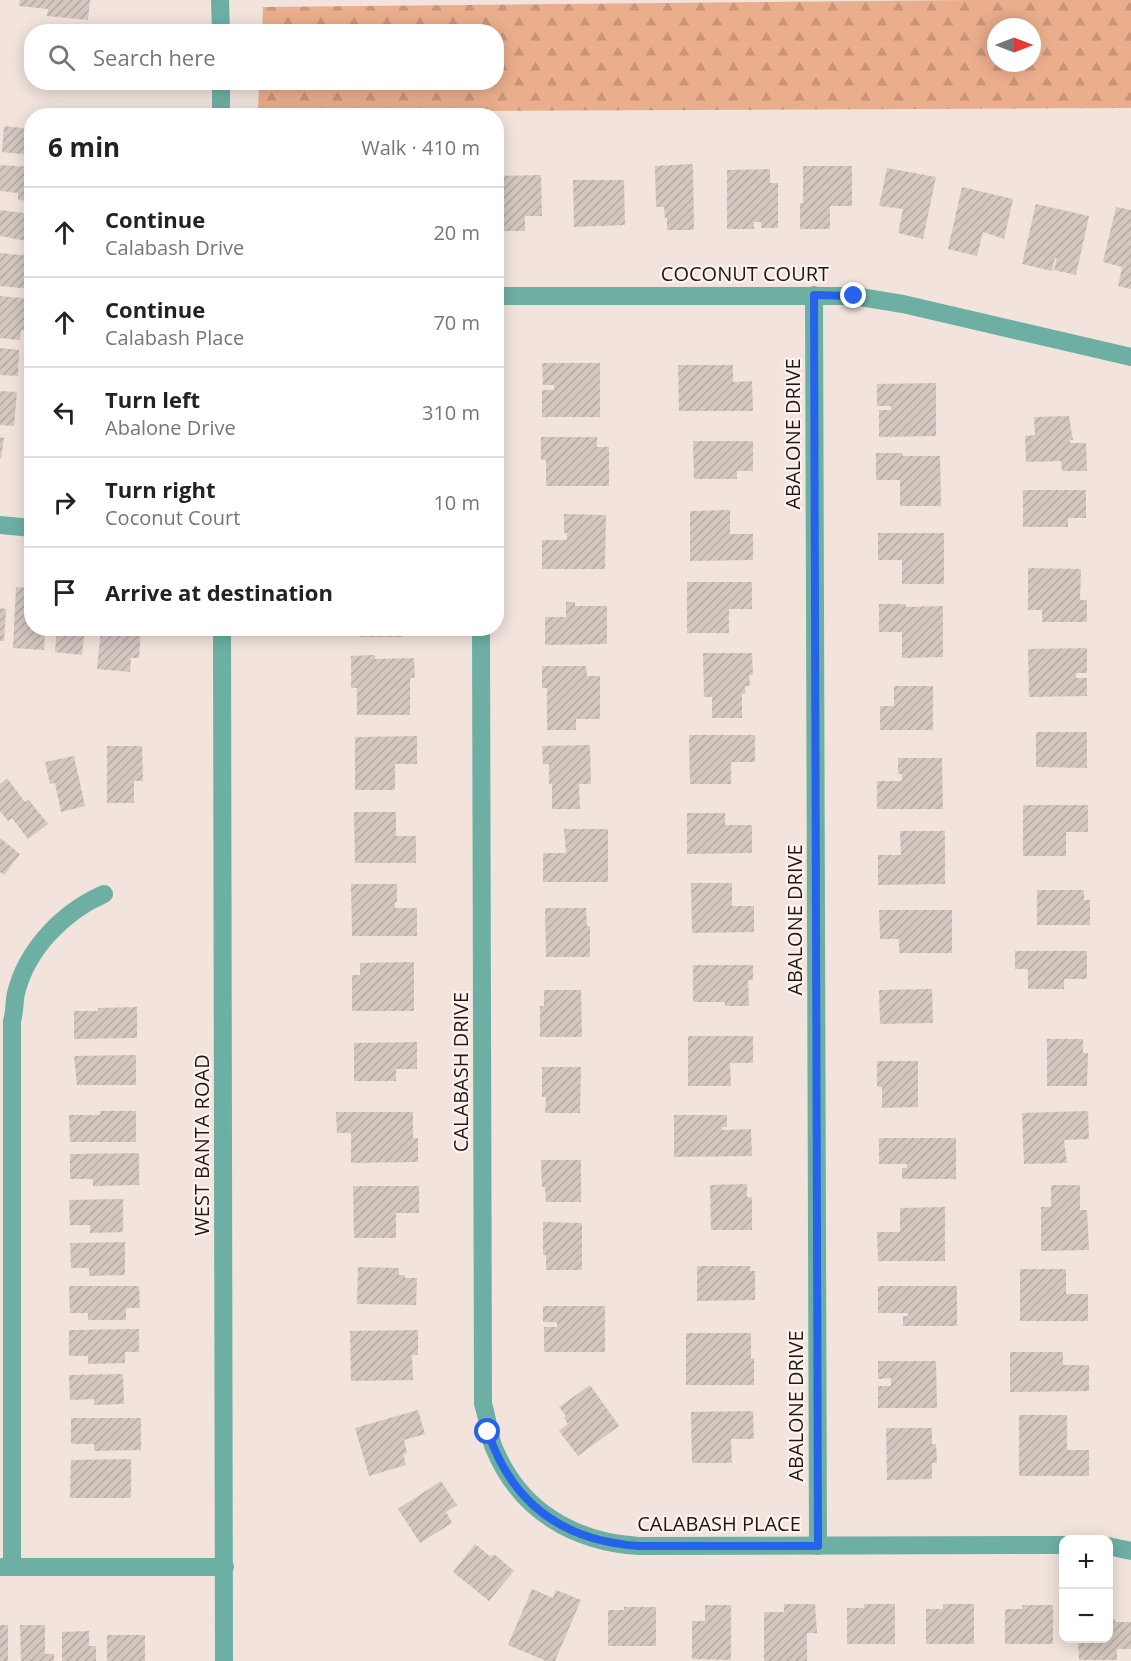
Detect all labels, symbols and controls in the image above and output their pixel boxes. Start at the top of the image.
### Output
north arrow [987,18,1041,72]
search box [24,24,504,90]
icon: search [45,41,78,74]
text: Search here [93,42,216,72]
text: 6 min [48,129,120,165]
text: Walk · 410 m [361,134,480,161]
text: Continue [105,204,205,234]
icon: ahead [48,216,81,249]
text: 20 m [433,219,480,246]
text: Calabash Drive [105,234,244,261]
street label: COCONUT COURT [661,260,829,287]
route end [840,282,866,308]
text: Continue [105,294,205,324]
icon: ahead [48,306,81,339]
text: 70 m [433,309,480,336]
text: Calabash Place [105,324,244,351]
street label: ABALONE DRIVE [779,358,806,510]
text: Turn left [105,384,200,414]
icon: left [48,396,81,429]
text: 310 m [422,399,480,426]
text: Abalone Drive [105,414,236,441]
text: Turn right [105,474,216,504]
icon: right [48,486,81,519]
text: 10 m [433,489,480,516]
text: Coconut Court [105,504,240,531]
icon: arrive [48,576,81,609]
text: Arrive at destination [105,577,333,607]
street label: ABALONE DRIVE [781,844,808,996]
street label: CALABASH DRIVE [447,992,474,1152]
street label: WEST BANTA ROAD [188,1054,215,1236]
street label: ABALONE DRIVE [782,1330,809,1482]
route start [474,1418,500,1444]
street label: CALABASH PLACE [637,1510,801,1537]
map controls [1059,1535,1113,1643]
button: + [1059,1535,1113,1589]
button: − [1059,1589,1113,1643]

